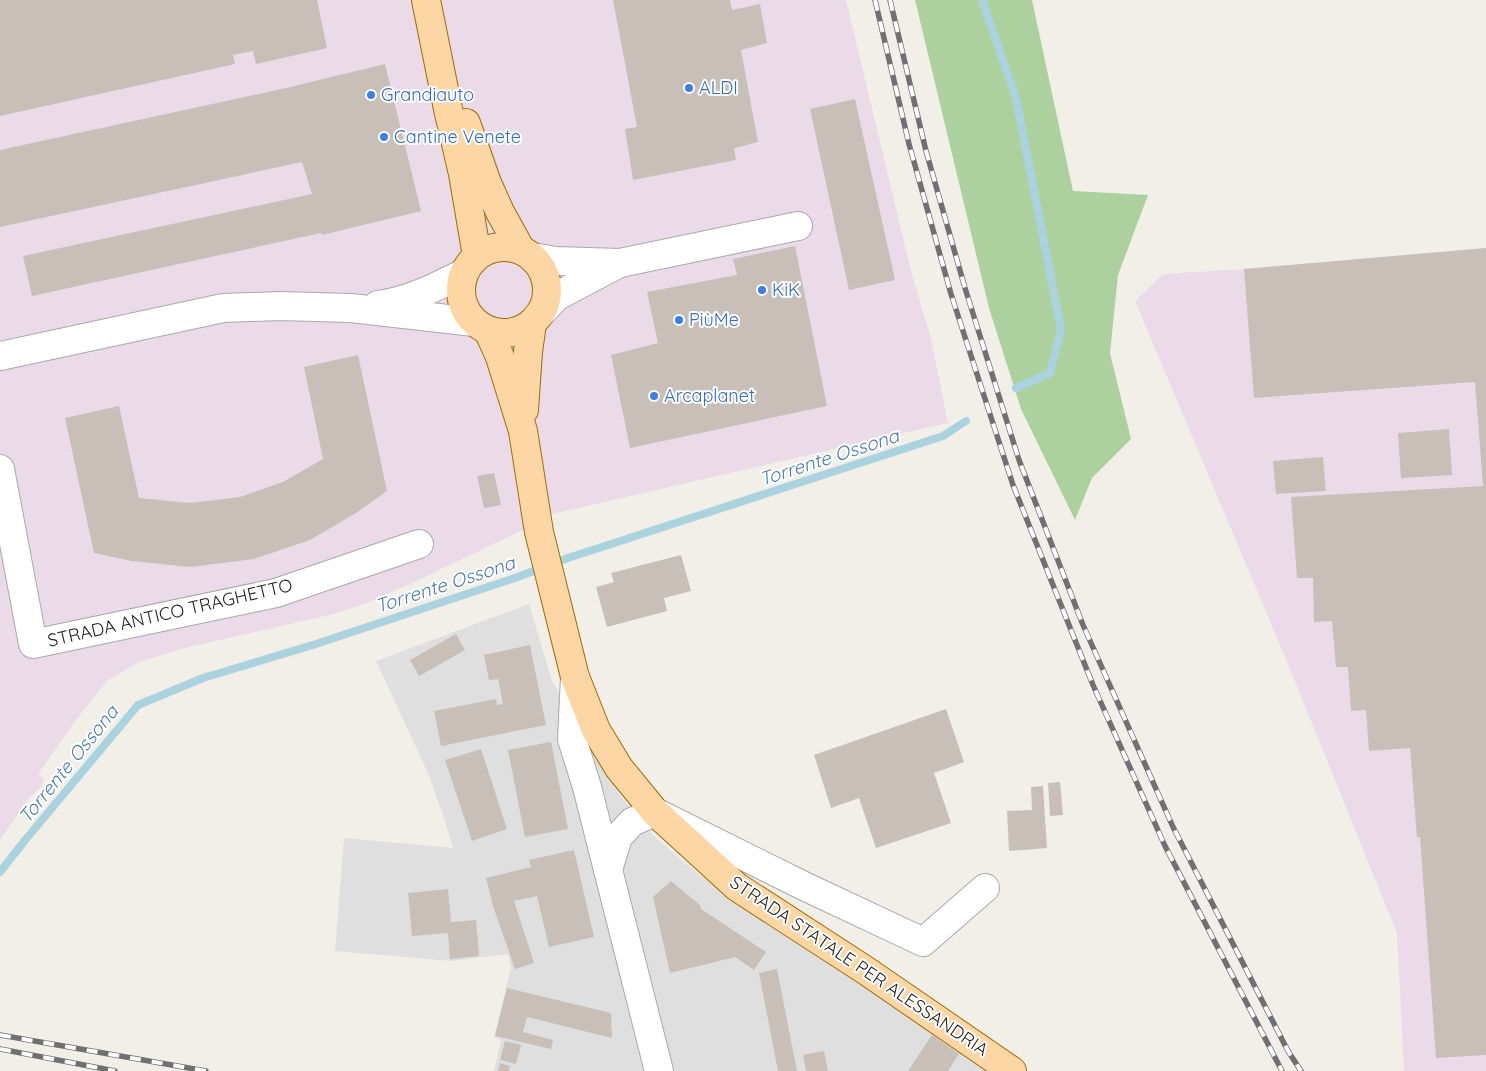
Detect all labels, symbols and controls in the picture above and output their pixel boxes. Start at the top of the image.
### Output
place label: ALDI [699,76,738,99]
marker: ALDI [683,82,695,94]
place label: Grandiauto [381,83,474,106]
marker: Grandiauto [365,89,377,101]
place label: Cantine Venete [394,125,521,148]
marker: Cantine Venete [378,131,390,143]
place label: KiK [772,278,800,301]
marker: KiK [756,284,768,296]
place label: PiùMe [689,308,739,331]
marker: PiùMe [673,314,685,326]
place label: Arcaplanet [664,384,755,407]
marker: Arcaplanet [648,390,660,402]
water label: Torrente Ossona [756,423,903,491]
water label: Torrente Ossona [372,550,519,618]
street label: STRADA ANTICO TRAGHETTO [45,573,295,652]
water label: Torrente Ossona [13,699,124,828]
street label: STRADA STATALE PER ALESSANDRIA [726,870,993,1061]

